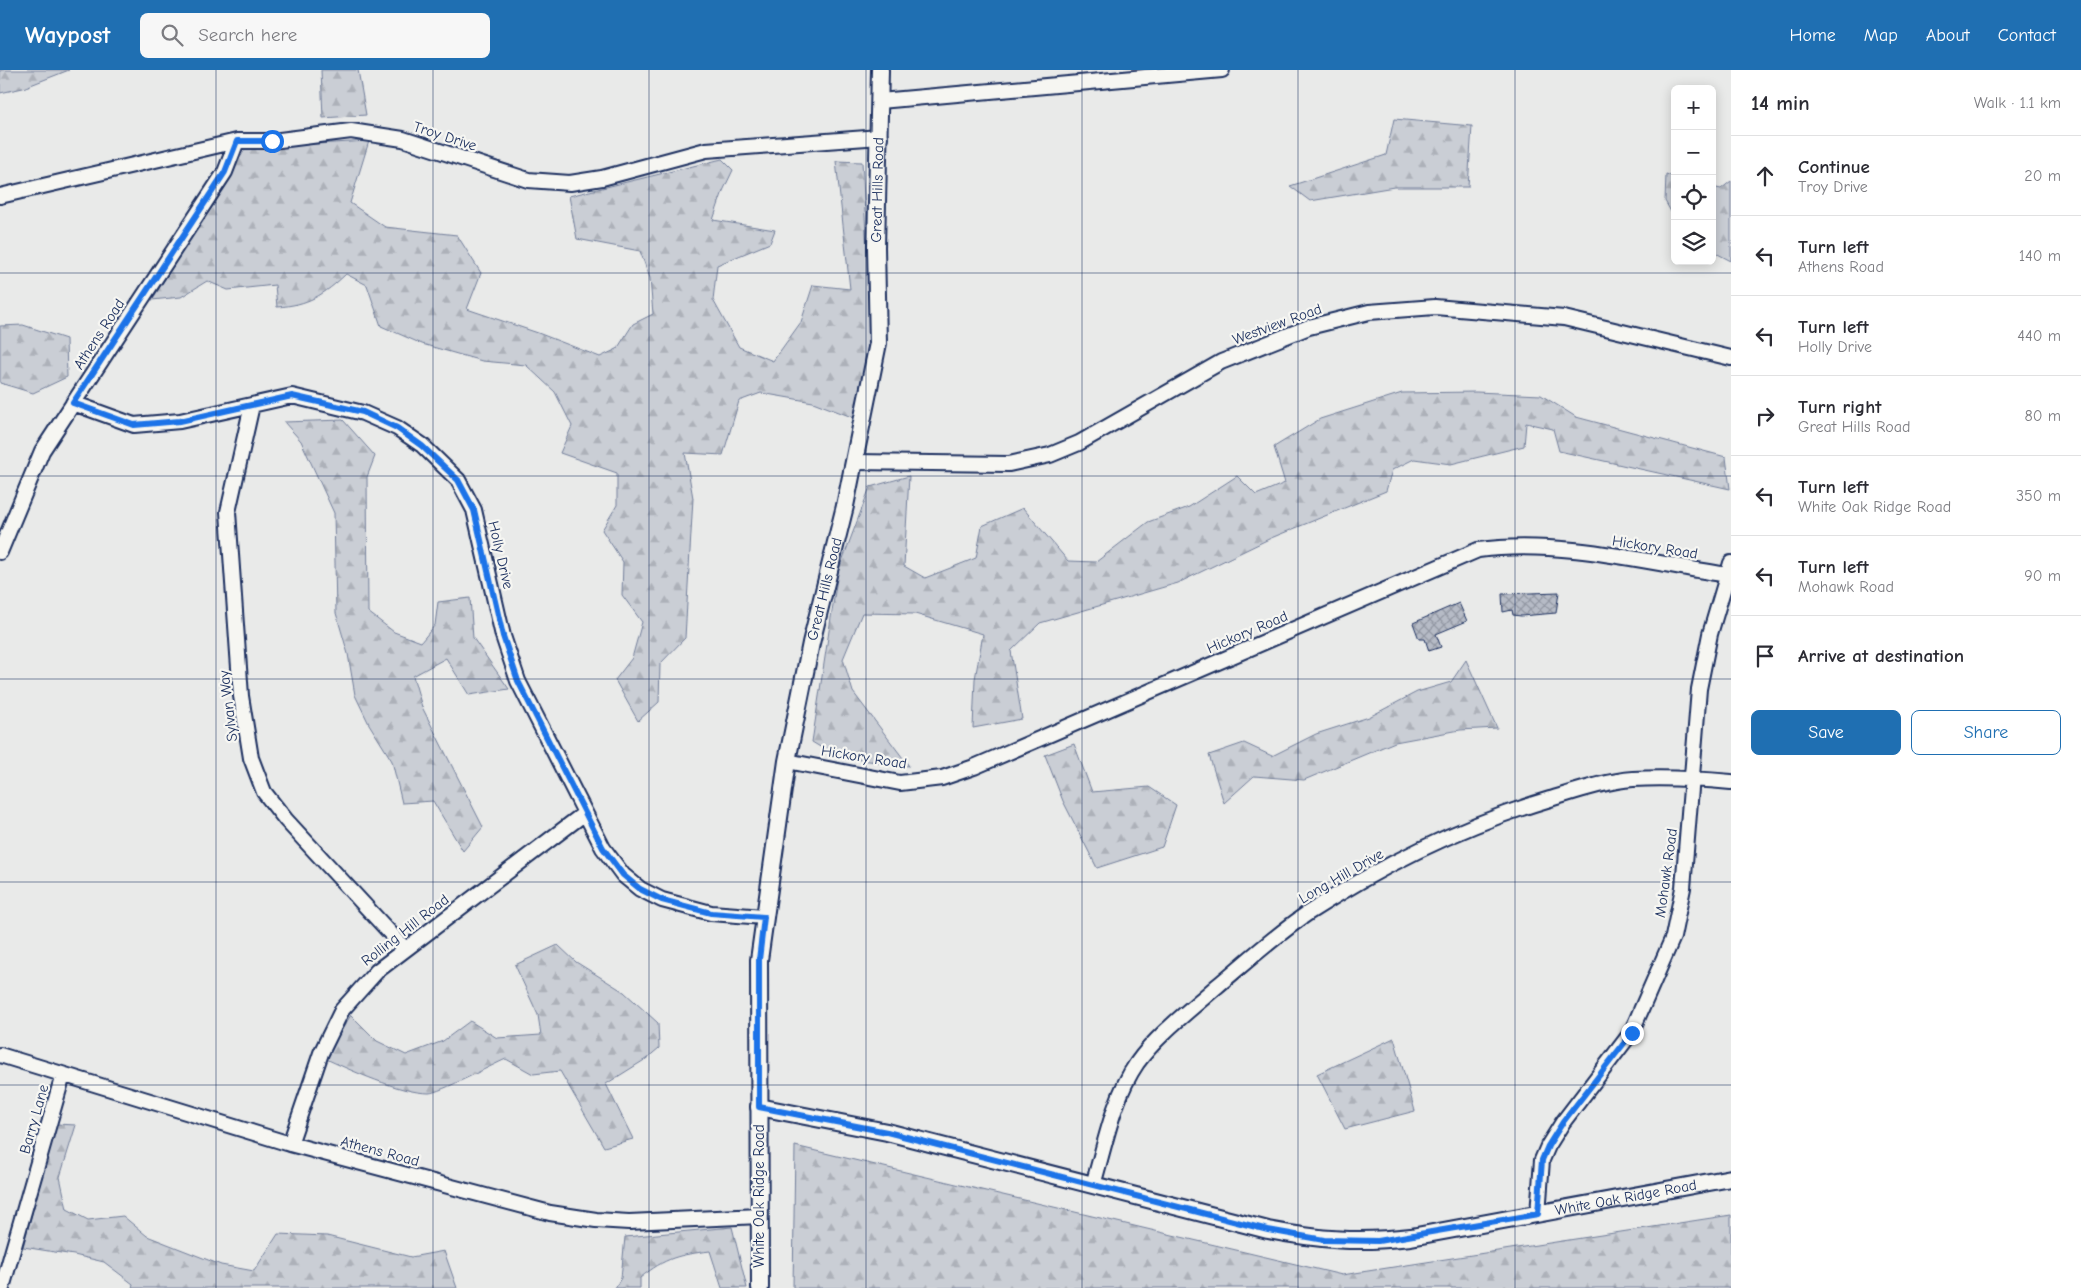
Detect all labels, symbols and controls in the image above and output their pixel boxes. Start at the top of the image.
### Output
search box [140,13,490,58]
text: Waypost [25,21,110,49]
icon: search [158,21,186,49]
text: Search here [198,24,297,46]
text: Home [1789,25,1836,46]
text: Map [1864,25,1898,46]
text: About [1926,25,1970,46]
text: Contact [1998,25,2056,46]
map controls [1671,85,1716,265]
button: + [1671,85,1716,130]
text: 14 min [1751,91,1810,115]
text: Walk · 1.1 km [1974,94,2061,112]
street label: Troy Drive [411,117,479,155]
route start [261,130,284,153]
button: − [1671,130,1716,175]
street label: Great Hills Road [867,137,887,243]
text: Continue [1798,156,1870,178]
icon: ahead [1751,162,1779,190]
text: 20 m [2024,167,2061,185]
button: locate [1671,175,1716,220]
text: Troy Drive [1798,178,1868,196]
button: layers [1671,220,1716,265]
text: Turn left [1798,236,1869,258]
icon: left [1751,242,1779,270]
text: 140 m [2019,247,2061,265]
text: Athens Road [1798,258,1884,276]
street label: Athens Road [70,295,128,373]
street label: Westview Road [1230,300,1324,348]
text: Turn left [1798,316,1869,338]
icon: left [1751,322,1779,350]
text: 440 m [2017,327,2061,345]
text: Holly Drive [1798,338,1872,356]
text: Turn right [1798,396,1882,418]
icon: right [1751,402,1779,430]
text: 80 m [2024,407,2061,425]
text: Great Hills Road [1798,418,1910,436]
text: Turn left [1798,476,1869,498]
icon: left [1751,482,1779,510]
text: 350 m [2016,487,2061,505]
text: White Oak Ridge Road [1798,498,1951,516]
street label: Holly Drive [484,519,518,591]
street label: Hickory Road [1611,531,1699,563]
street label: Great Hills Road [803,536,846,642]
text: Turn left [1798,556,1869,578]
icon: left [1751,562,1779,590]
text: 90 m [2024,567,2061,585]
text: Mohawk Road [1798,578,1894,596]
street label: Hickory Road [1204,607,1290,657]
icon: arrive [1751,642,1779,670]
text: Arrive at destination [1798,645,1964,667]
street label: Sylvan Way [215,669,241,743]
button: Save [1751,710,1901,755]
button: Share [1911,710,2061,755]
street label: Hickory Road [820,741,908,773]
street label: Mohawk Road [1651,827,1681,919]
street label: Long Hill Drive [1296,844,1387,907]
street label: Rolling Hill Road [358,890,452,970]
route end [1621,1022,1644,1045]
street label: Barry Lane [15,1082,53,1156]
street label: White Oak Ridge Road [750,1124,768,1268]
street label: Athens Road [339,1132,421,1170]
street label: White Oak Ridge Road [1553,1176,1698,1219]

